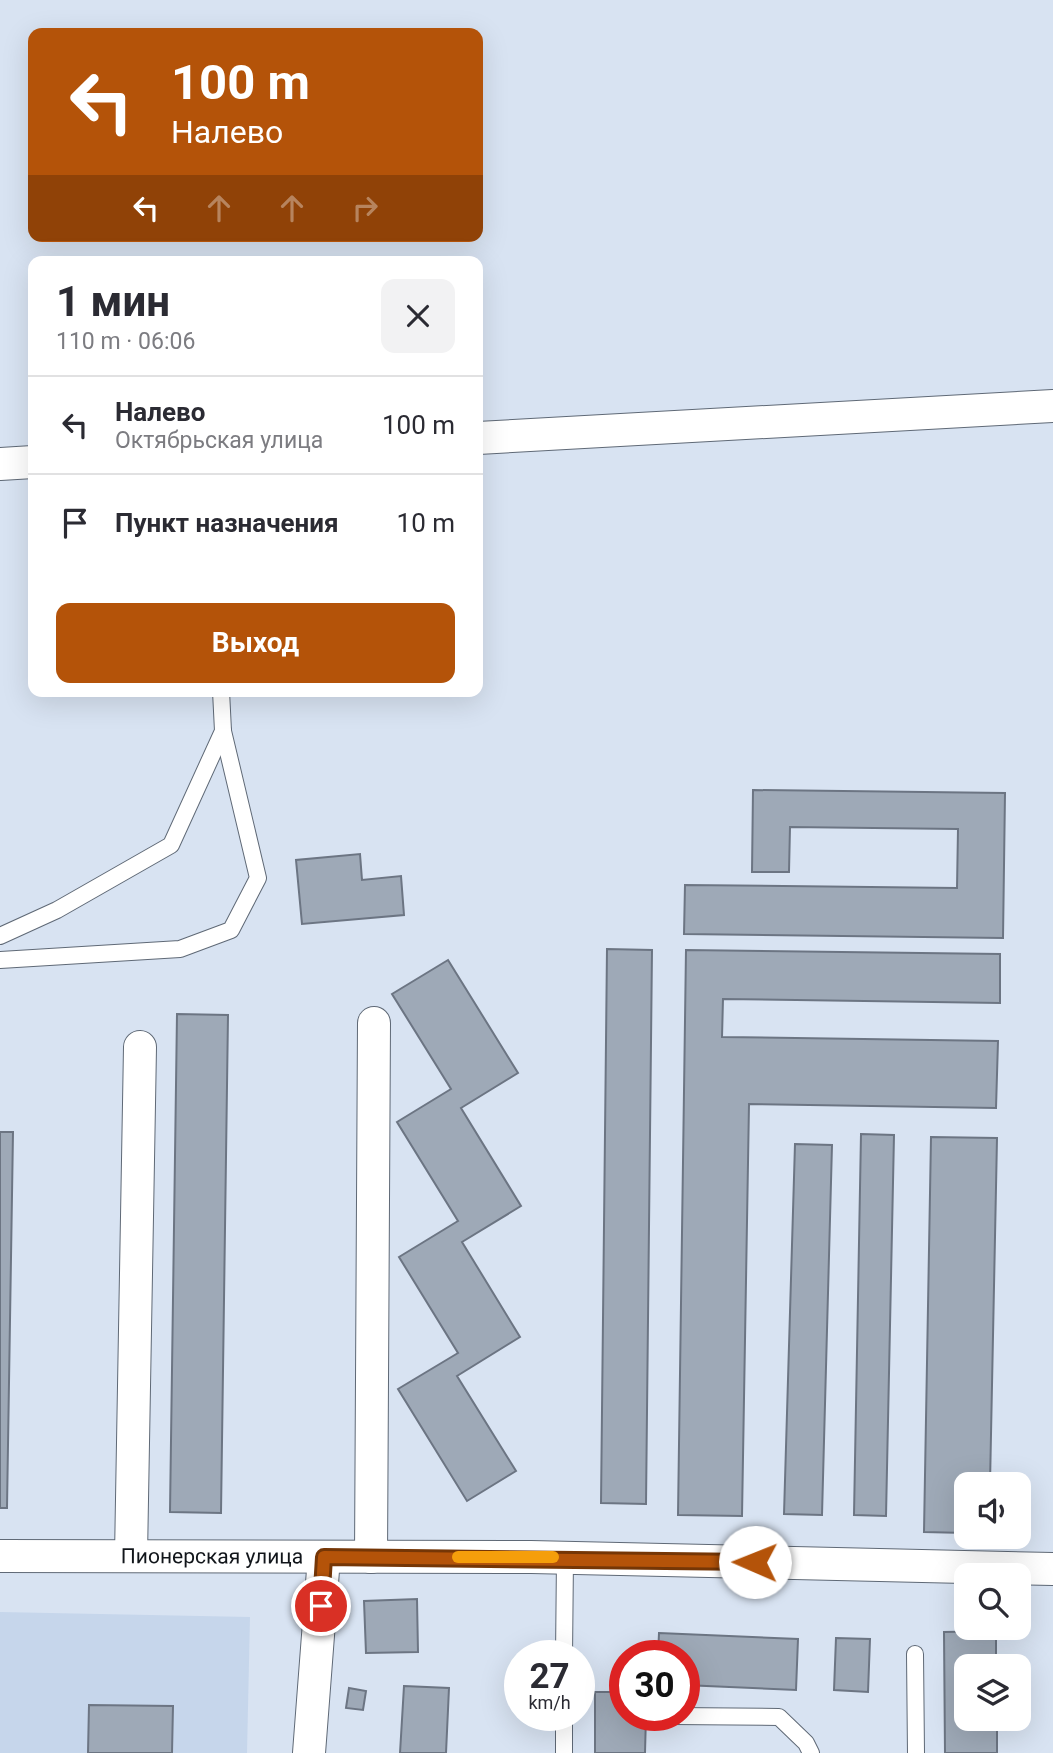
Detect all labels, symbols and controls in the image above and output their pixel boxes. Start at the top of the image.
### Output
text: 100 m [171,54,310,111]
icon: left [56,56,147,147]
text: Налево [171,113,283,151]
icon: left [127,189,165,227]
icon: ahead [200,189,238,227]
icon: ahead [273,189,311,227]
icon: right [346,189,384,227]
text: 1 мин [56,277,170,326]
button: close [381,279,455,353]
text: 110 m · 06:06 [56,328,195,355]
text: Налево [115,397,205,427]
icon: left [56,406,94,444]
text: 100 m [382,410,455,440]
text: Октябрьская улица [115,427,323,454]
icon: arrive [56,504,94,542]
text: Пункт назначения [115,508,339,538]
text: 10 m [397,508,455,538]
button: Выход [56,603,455,683]
map controls [954,1472,1031,1731]
button: sound [954,1472,1031,1549]
position arrow [718,1525,792,1599]
street label: Пионерская улица [121,1544,303,1569]
button: search [954,1563,1031,1640]
pin [291,1576,351,1636]
icon: arrive [302,1587,340,1625]
speed limit sign: 30 [609,1640,700,1731]
button: layers [954,1654,1031,1731]
text: 27 [529,1656,570,1697]
text: km/h [528,1692,571,1713]

